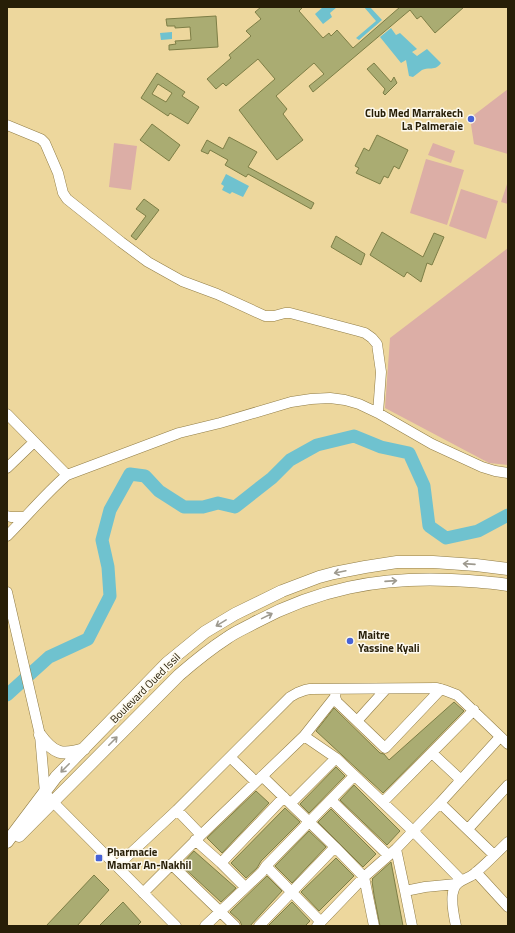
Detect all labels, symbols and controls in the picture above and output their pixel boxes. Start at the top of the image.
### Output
place label: Club Med Marrakech La Palmeraie [365,105,463,134]
marker: Club Med Marrakech La Palmeraie [466,114,476,124]
one-way arrow [463,561,476,568]
one-way arrow [334,568,347,576]
one-way arrow [385,577,398,584]
one-way arrow [261,612,273,619]
one-way arrow [215,619,227,627]
place label: Maitre Yassine Kyali [358,627,420,656]
marker: Maitre Yassine Kyali [345,636,355,646]
street label: Boulevard Oued Issil [106,649,184,727]
one-way arrow [108,736,118,746]
one-way arrow [60,763,70,773]
place label: Pharmacie Mamar An-Nakhil [107,844,191,873]
marker: Pharmacie Mamar An-Nakhil [94,853,104,863]

